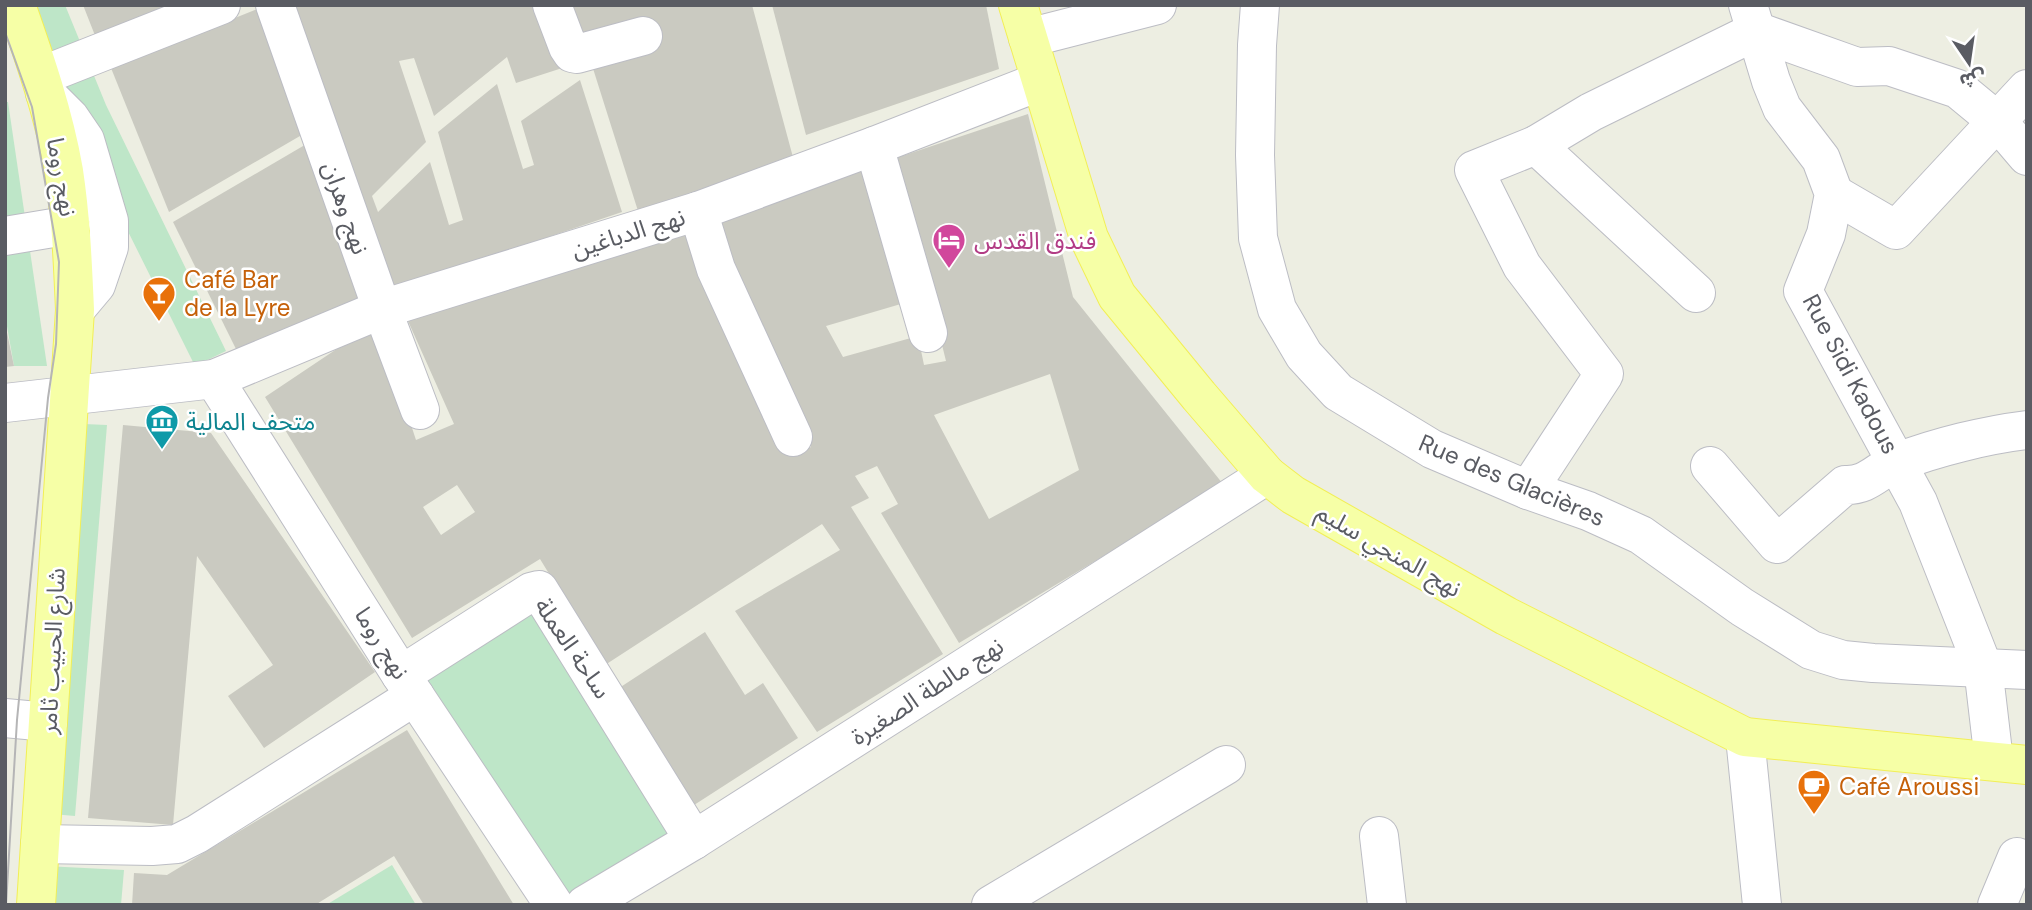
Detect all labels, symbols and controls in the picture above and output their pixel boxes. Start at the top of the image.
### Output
north arrow [1934,28,2004,98]
text: ش [1957,64,1988,94]
street label: نهج روما [38,135,84,219]
street label: نهج وهران [314,157,376,259]
street label: نهج الدباغين [567,201,689,267]
hotel icon: فندق القدس [930,221,968,270]
place label: فندق القدس [974,225,1096,256]
place label: Café Bar de la Lyre [184,264,290,323]
bar icon: Café Bar de la Lyre [140,274,178,323]
street label: Rue Sidi Kadous [1796,289,1906,459]
museum icon: متحف المالية [143,402,181,451]
place label: متحف المالية [186,406,315,437]
street label: Rue des Glacières [1414,427,1610,533]
street label: نهج المنجي سليم [1309,496,1467,607]
street label: شارع الحبيب ثامر [32,567,74,736]
street label: ساحة العملة [528,592,618,704]
street label: نهج روما [346,601,416,686]
street label: نهج مالطة الصغيرة [845,630,1010,754]
cafe icon: Café Aroussi [1795,767,1833,816]
place label: Café Aroussi [1839,771,1979,802]

